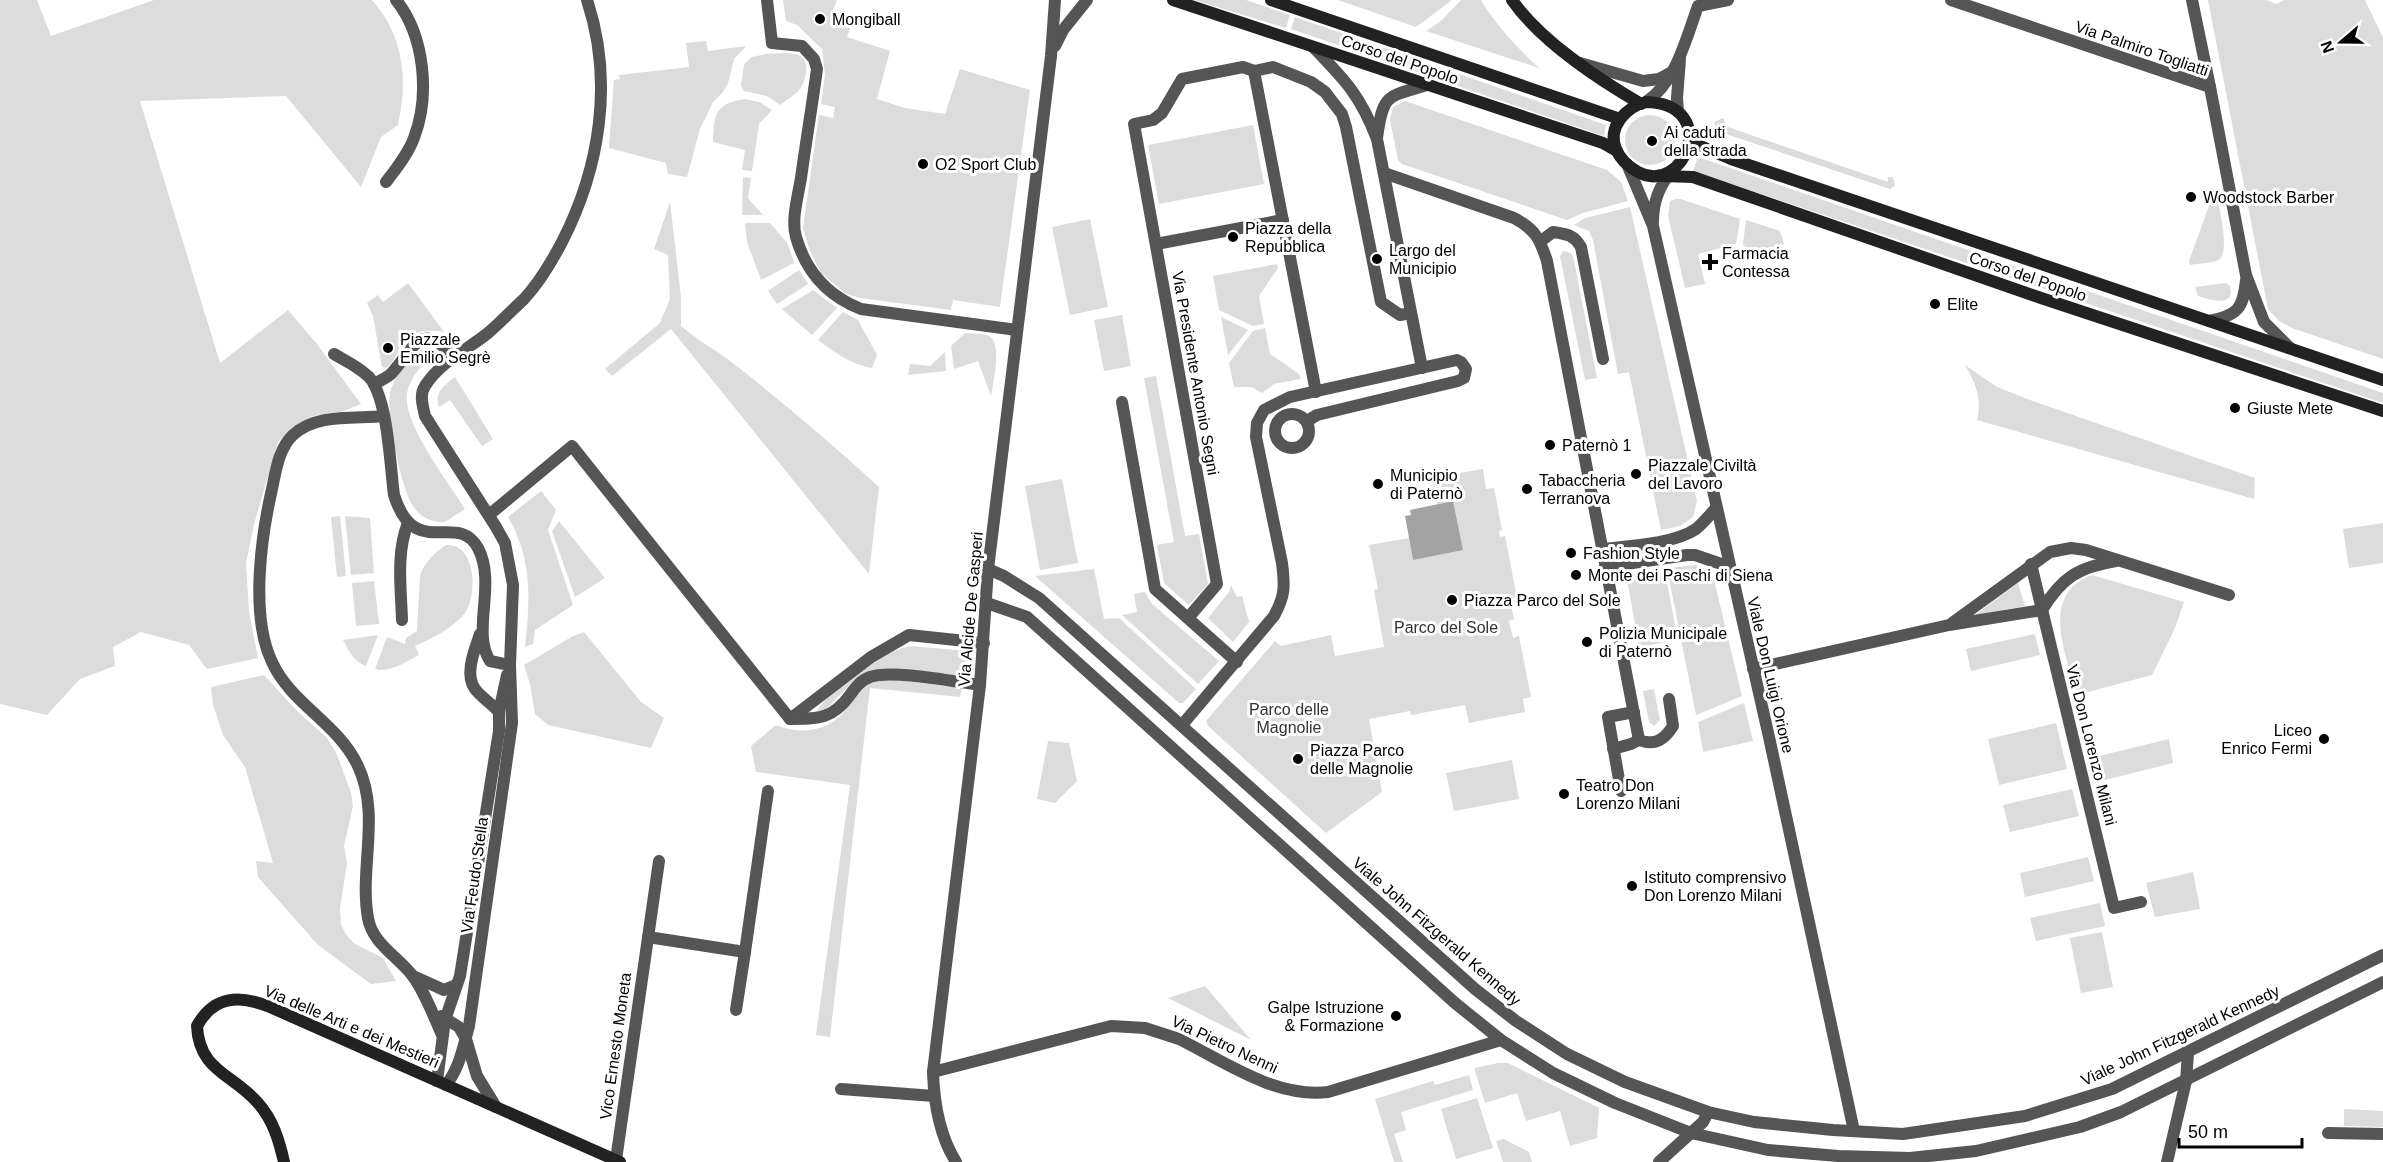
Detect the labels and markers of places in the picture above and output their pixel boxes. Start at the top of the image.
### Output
place label: Mongiball [832,11,900,28]
marker: Mongiball [813,12,827,26]
place label: Ai caduti della strada [1664,124,1747,159]
marker: Ai caduti della strada [1645,134,1659,148]
place label: O2 Sport Club [935,156,1036,173]
marker: O2 Sport Club [916,157,930,171]
place label: Woodstock Barber [2203,189,2335,206]
marker: Woodstock Barber [2184,190,2198,204]
place label: Piazza della Repubblica [1245,220,1331,255]
marker: Piazza della Repubblica [1226,230,1240,244]
place label: Largo del Municipio [1389,242,1457,277]
place label: Farmacia Contessa [1722,245,1790,280]
marker: Largo del Municipio [1370,252,1384,266]
marker: Farmacia Contessa [1703,255,1717,269]
place label: Elite [1947,296,1978,313]
marker: Elite [1928,297,1942,311]
place label: Piazzale Emilio Segrè [400,331,491,366]
marker: Piazzale Emilio Segrè [381,341,395,355]
place label: Giuste Mete [2247,400,2333,417]
marker: Giuste Mete [2228,401,2242,415]
place label: Paternò 1 [1562,437,1631,454]
marker: Paternò 1 [1543,438,1557,452]
place label: Piazzale Civiltà del Lavoro [1648,457,1757,492]
place label: Municipio di Paternò [1390,467,1463,502]
marker: Piazzale Civiltà del Lavoro [1629,467,1643,481]
place label: Tabaccheria Terranova [1539,472,1625,507]
marker: Municipio di Paternò [1371,477,1385,491]
marker: Tabaccheria Terranova [1520,482,1534,496]
place label: Fashion Style [1583,545,1680,562]
marker: Fashion Style [1564,546,1578,560]
place label: Monte dei Paschi di Siena [1588,567,1773,584]
marker: Monte dei Paschi di Siena [1569,568,1583,582]
place label: Piazza Parco del Sole [1464,592,1621,609]
marker: Piazza Parco del Sole [1445,593,1459,607]
place label: Polizia Municipale di Paternò [1599,625,1727,660]
marker: Polizia Municipale di Paternò [1580,635,1594,649]
place label: Liceo Enrico Fermi [2221,722,2312,757]
marker: Liceo Enrico Fermi [2317,732,2331,746]
place label: Piazza Parco delle Magnolie [1310,742,1413,777]
marker: Piazza Parco delle Magnolie [1291,752,1305,766]
place label: Teatro Don Lorenzo Milani [1576,777,1680,812]
marker: Teatro Don Lorenzo Milani [1557,787,1571,801]
place label: Istituto comprensivo Don Lorenzo Milani [1644,869,1786,904]
marker: Istituto comprensivo Don Lorenzo Milani [1625,879,1639,893]
place label: Galpe Istruzione & Formazione [1267,999,1384,1034]
marker: Galpe Istruzione & Formazione [1389,1009,1403,1023]

